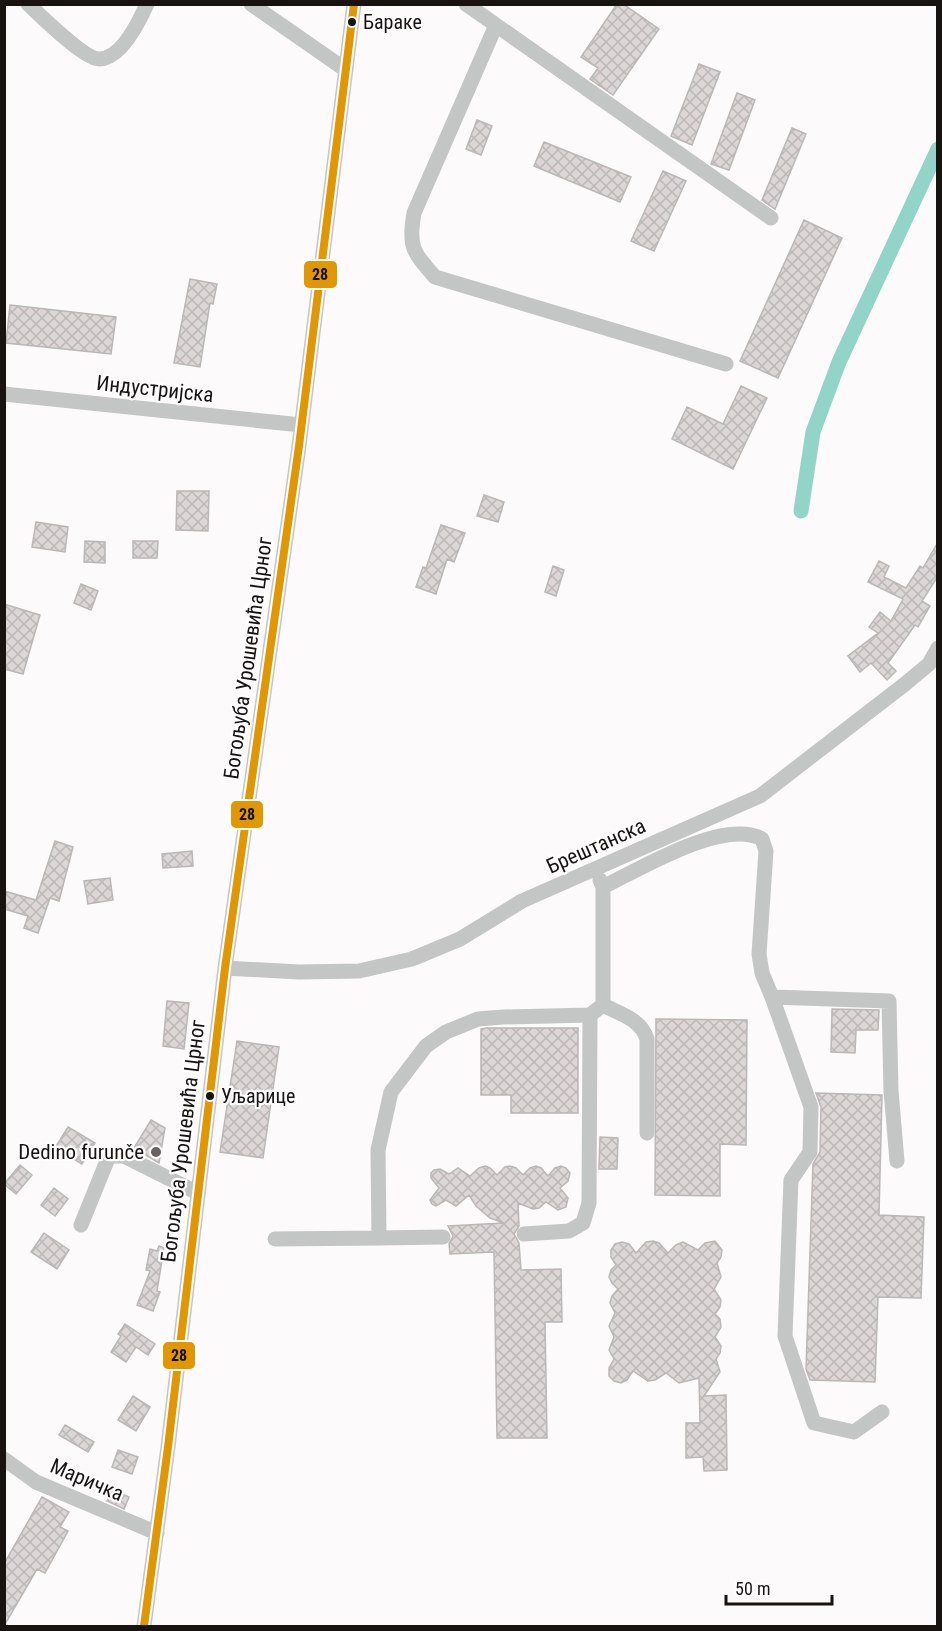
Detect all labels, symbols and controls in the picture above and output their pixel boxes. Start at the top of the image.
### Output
place label: Бараке [363,10,422,34]
marker: Бараке [346,16,358,28]
line badge: 28 [303,260,338,289]
text: 28 [312,265,328,284]
street label: Индустријска [95,371,215,407]
street label: Богољуба Урошевића Црног [219,535,277,781]
line badge: 28 [230,800,264,829]
text: 28 [239,805,255,824]
street label: Брештанска [543,813,649,879]
street label: Богољуба Урошевића Црног [156,1018,210,1264]
place label: Уљарице [221,1084,295,1108]
marker: Уљарице [204,1090,216,1102]
place label: Dedino furunče [18,1140,144,1164]
marker: Dedino furunče [149,1145,163,1159]
line badge: 28 [162,1341,196,1370]
text: 28 [171,1346,187,1365]
street label: Маричка [47,1454,127,1506]
scale bar [726,1568,832,1606]
text: 50 m [735,1578,770,1599]

